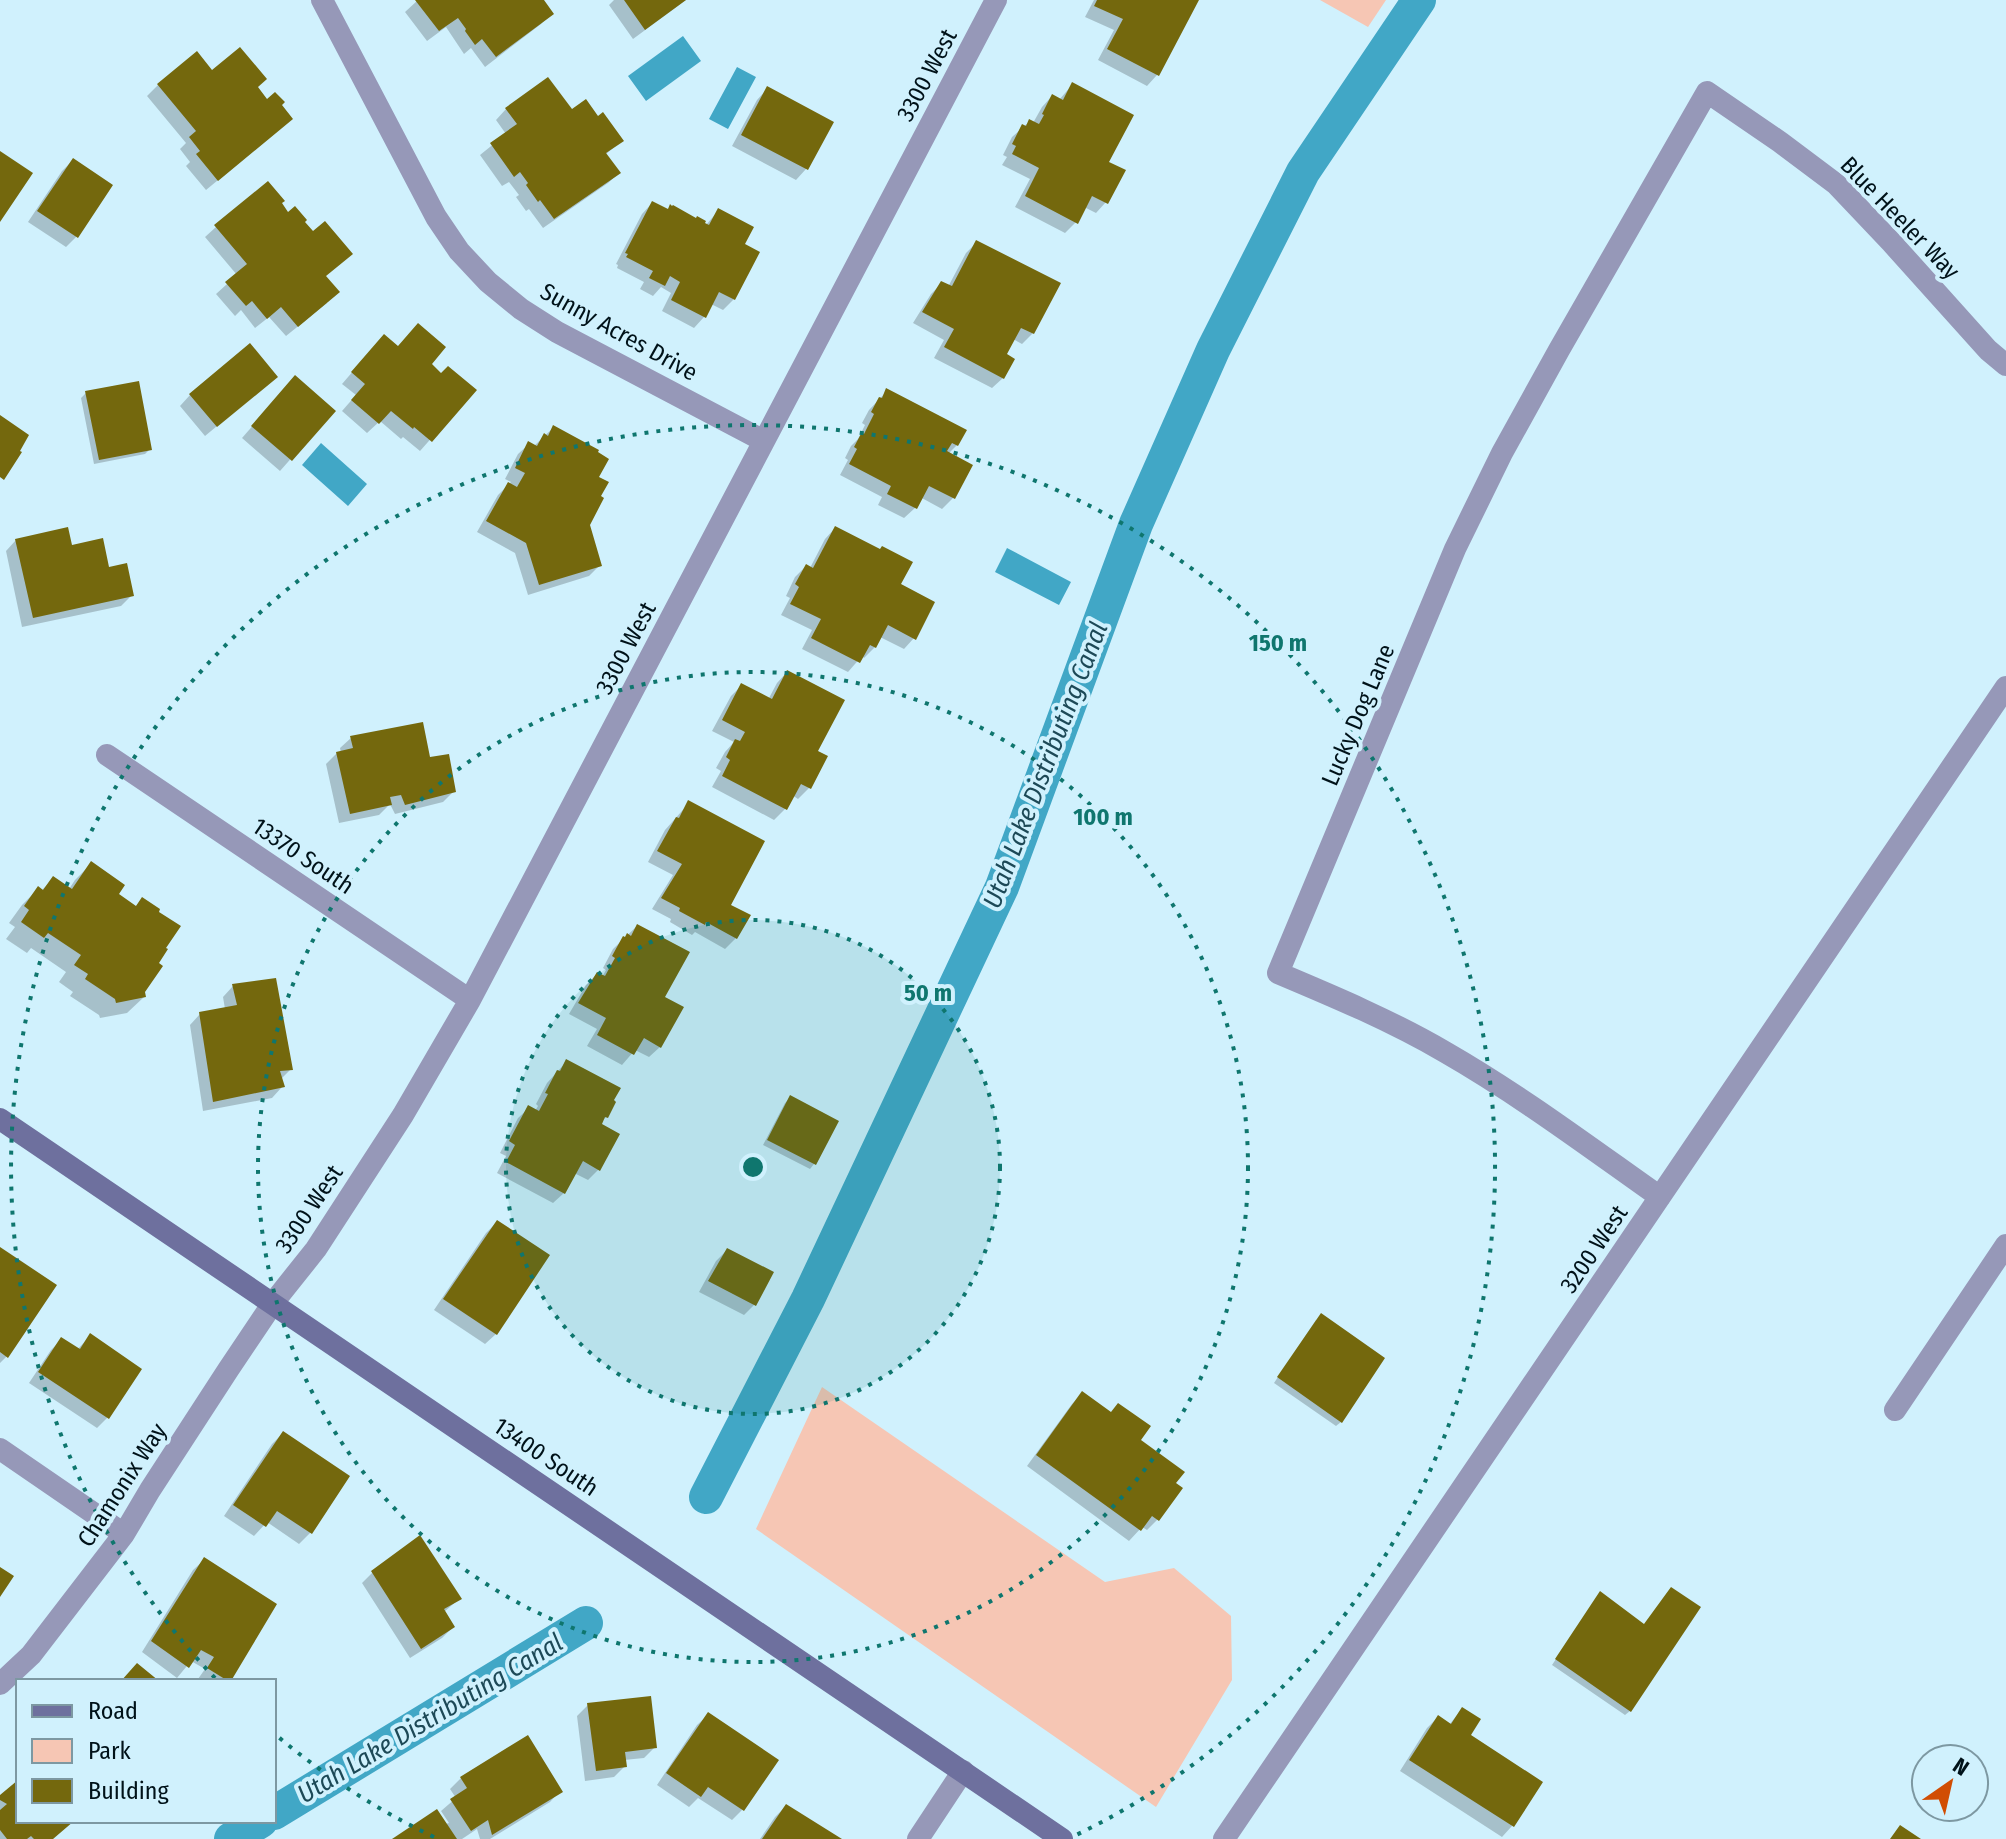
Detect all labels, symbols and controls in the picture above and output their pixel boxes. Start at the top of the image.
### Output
street label: 3300 West [891,24,963,126]
street label: Blue Heeler Way [1835,151,1966,285]
street label: Sunny Acres Drive [536,277,702,387]
street label: 3300 West [590,597,662,699]
water label: Utah Lake Distributing Canal [977,618,1114,913]
text: 150 m [1249,629,1307,657]
street label: Lucky Dog Lane [1316,640,1400,790]
text: 100 m [1073,803,1133,831]
street label: 13370 South [247,812,359,900]
text: 50 m [904,979,952,1007]
centre of rings [739,1153,767,1181]
street label: 3300 West [269,1160,349,1258]
street label: 3200 West [1555,1200,1634,1298]
street label: 13400 South [488,1412,604,1502]
street label: Chamonix Way [72,1418,172,1552]
water label: Utah Lake Distributing Canal [292,1627,569,1810]
legend [16,1679,276,1823]
text: Road [88,1697,138,1725]
text: Park [88,1737,131,1765]
north arrow [1910,1743,1990,1823]
text: N [1948,1752,1974,1782]
text: Building [88,1777,170,1805]

